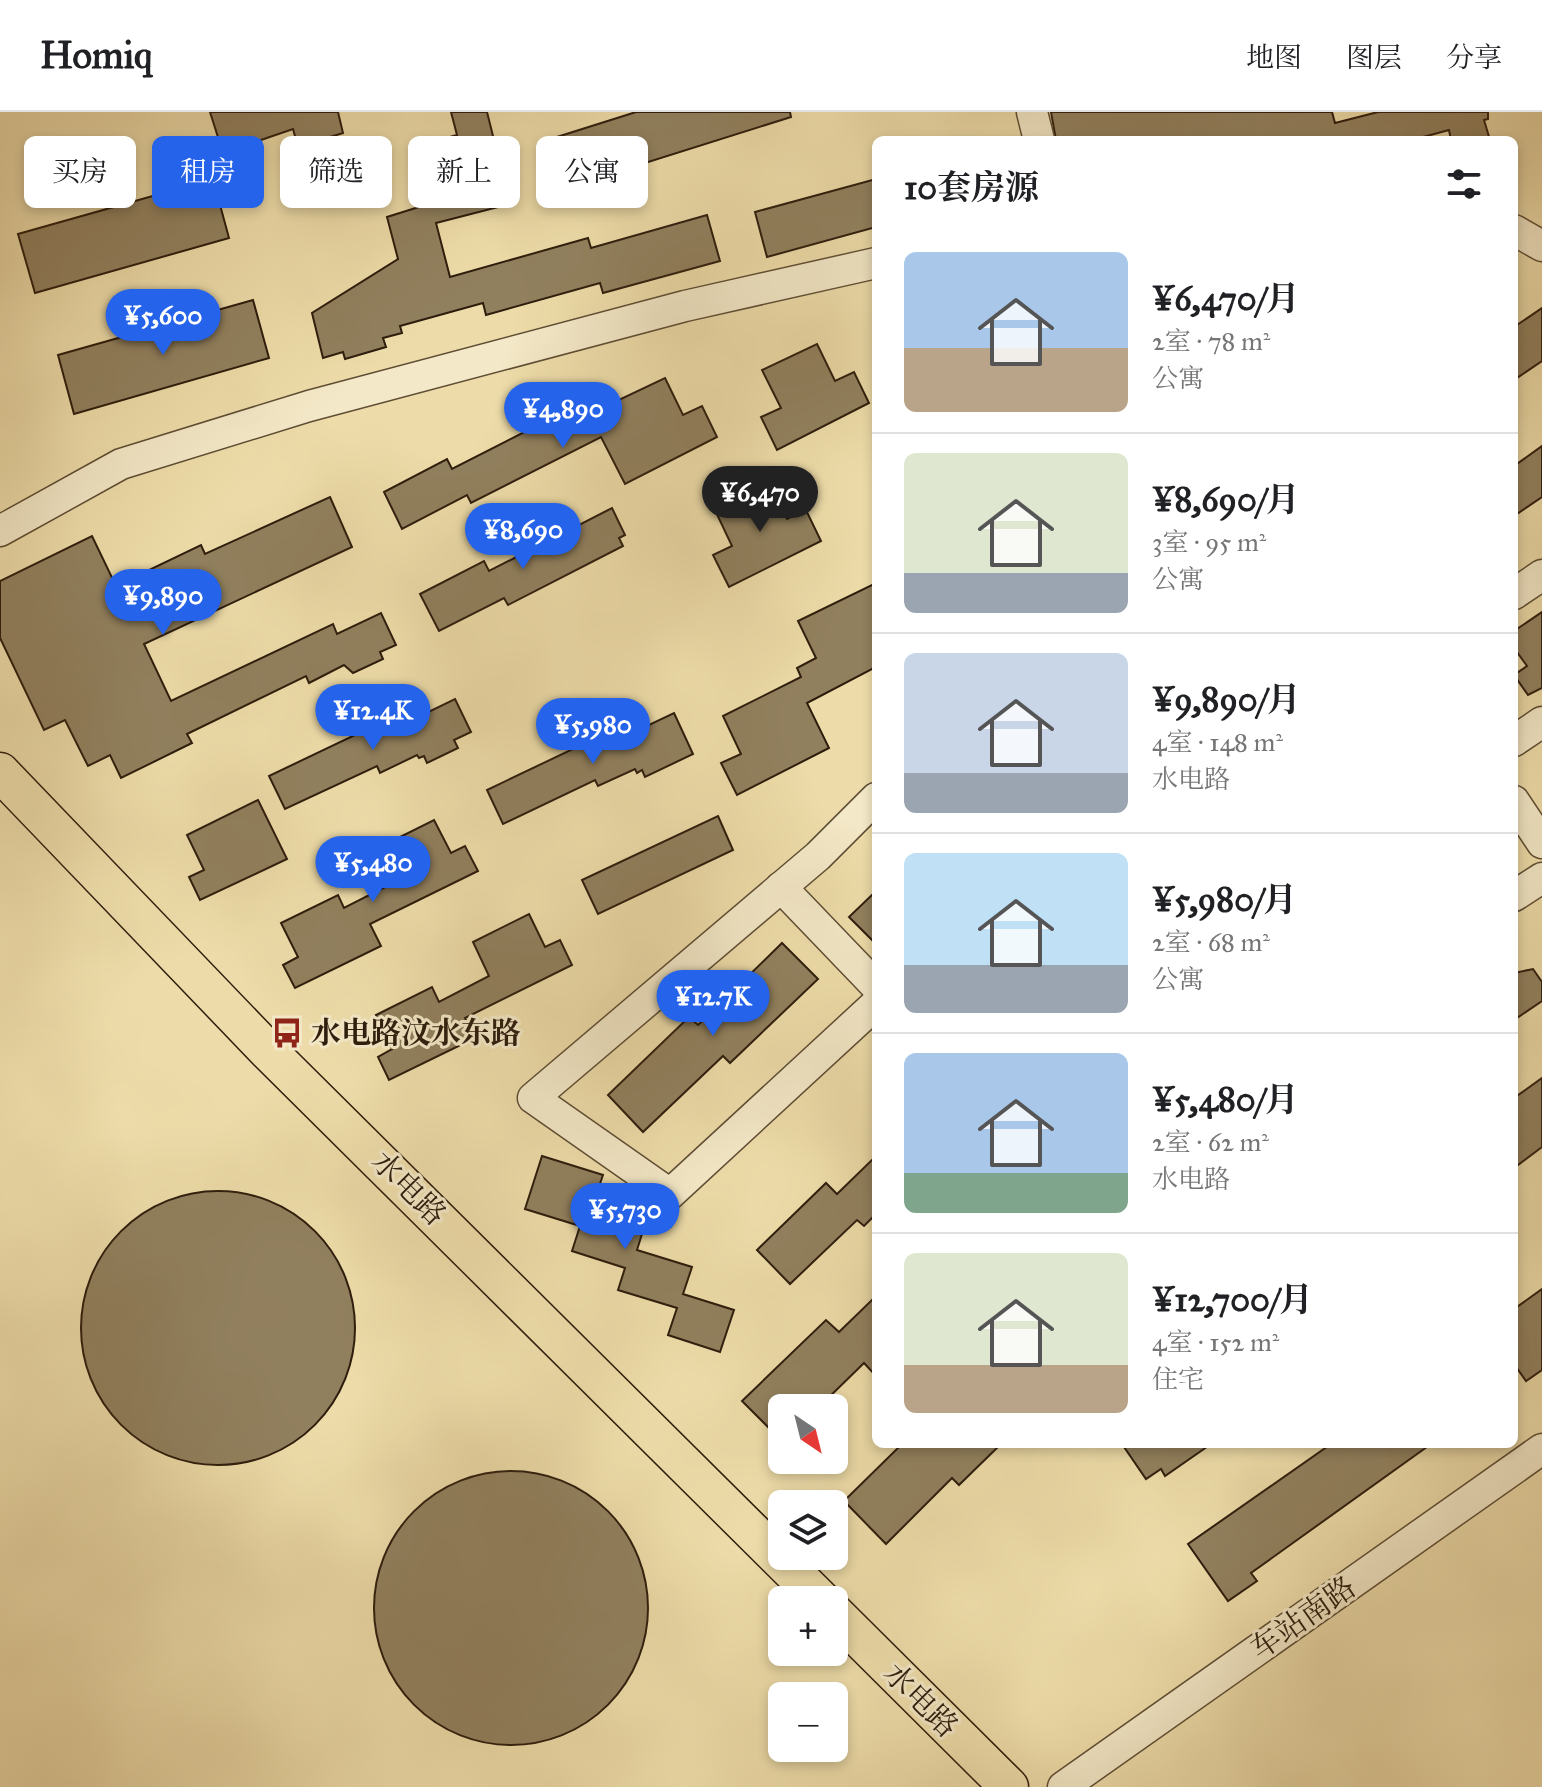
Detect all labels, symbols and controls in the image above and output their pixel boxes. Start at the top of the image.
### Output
text: Homiq [40,32,152,78]
text: 地图 [1246,40,1302,75]
text: 图层 [1346,40,1402,75]
text: 分享 [1446,40,1502,75]
chip: 买房 [24,136,136,208]
chip: 租房 [152,136,264,208]
chip: 筛选 [280,136,392,208]
chip: 新上 [408,136,520,208]
chip: 公寓 [536,136,648,208]
icon: filters [1442,162,1486,206]
text: 10套房源 [904,167,1039,208]
text: ¥6,470/月 [1152,278,1300,319]
icon: home [968,284,1064,380]
pin: ¥5,600 [98,289,228,357]
text: ¥5,600 [124,299,202,331]
text: 2室 · 78 m² [1152,325,1270,357]
text: 公寓 [1152,362,1204,394]
pin: ¥4,890 [498,382,628,450]
text: ¥4,890 [522,392,604,424]
pin: ¥6,470 [695,466,825,534]
text: ¥6,470 [720,476,800,508]
text: ¥8,690/月 [1152,479,1300,520]
icon: home [968,485,1064,581]
pin: ¥8,690 [458,503,588,571]
text: ¥8,690 [483,513,563,545]
text: 3室 · 95 m² [1152,526,1266,558]
text: 公寓 [1152,563,1204,595]
pin: ¥9,890 [98,569,228,637]
text: ¥9,890 [123,579,203,611]
text: ¥9,890/月 [1152,679,1301,720]
pin: ¥12.4K [308,684,438,752]
icon: home [968,685,1064,781]
text: ¥12.4K [333,694,413,726]
pin: ¥5,980 [528,698,658,766]
text: ¥5,980 [554,708,632,740]
text: 4室 · 148 m² [1152,726,1283,758]
text: 水电路 [1152,763,1230,795]
pin: ¥5,480 [308,836,438,904]
text: ¥5,480 [333,846,413,878]
text: ¥5,980/月 [1152,879,1297,920]
icon: home [968,885,1064,981]
text: 2室 · 68 m² [1152,926,1270,958]
text: 公寓 [1152,963,1204,995]
pin: ¥12.7K [648,970,778,1038]
text: ¥12.7K [675,980,751,1012]
place label: 水电路汶水东路 [311,1015,521,1051]
bus stop icon: 水电路汶水东路 [270,1016,304,1050]
text: ¥5,480/月 [1152,1079,1299,1120]
icon: home [968,1085,1064,1181]
text: 2室 · 62 m² [1152,1126,1269,1158]
street label: 水电路 [364,1143,454,1233]
text: 水电路 [1152,1163,1230,1195]
pin: ¥5,730 [560,1183,690,1251]
text: ¥5,730 [588,1193,662,1225]
text: ¥12,700/月 [1152,1279,1313,1320]
icon: home [968,1285,1064,1381]
text: 4室 · 152 m² [1152,1326,1279,1358]
text: 住宅 [1152,1363,1204,1395]
north arrow [768,1394,848,1474]
map controls [768,1394,848,1762]
button: layers [768,1490,848,1570]
street label: 车站南路 [1244,1569,1362,1667]
button: + [768,1586,848,1666]
street label: 水电路 [876,1655,966,1745]
button: − [768,1682,848,1762]

